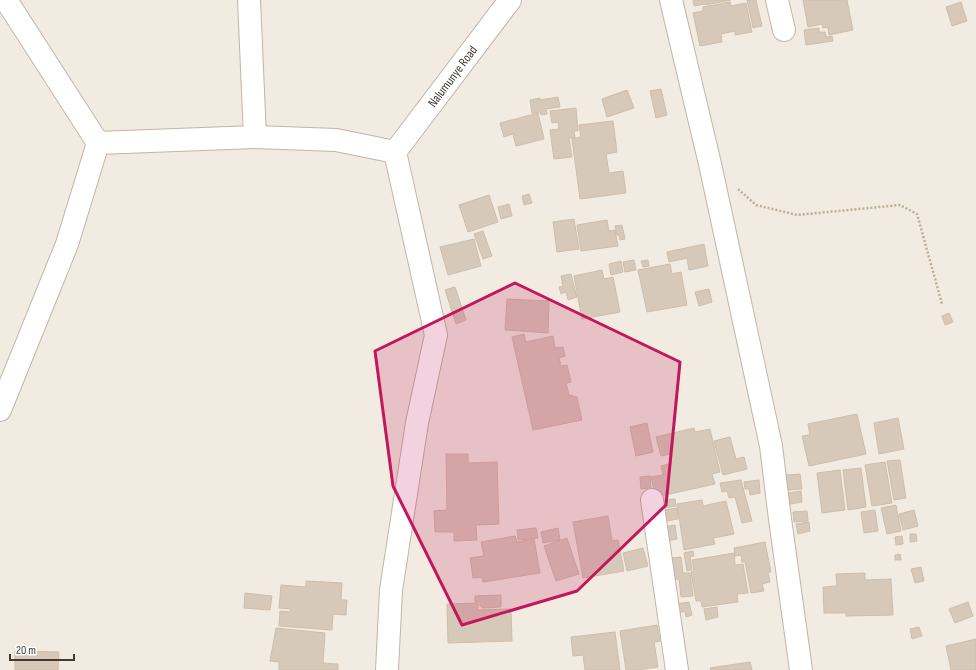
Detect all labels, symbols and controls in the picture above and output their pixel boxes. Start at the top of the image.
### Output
street label: Nalumunye Road [425,43,481,110]
scale bar [10,636,74,662]
text: 20 m [16,643,36,658]

